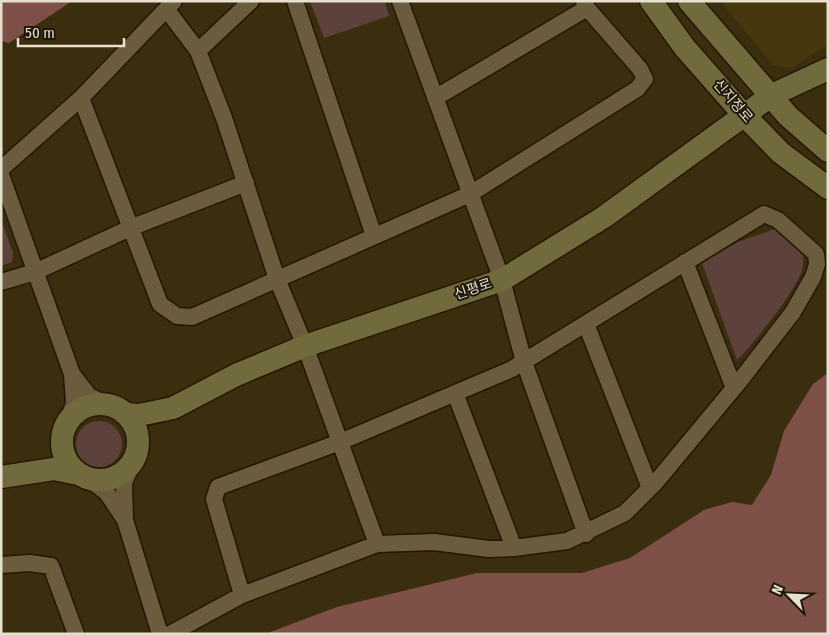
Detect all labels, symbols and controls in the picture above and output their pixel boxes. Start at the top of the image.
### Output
scale bar [18,15,124,47]
text: 50 m [25,24,55,42]
street label: 신지정로 [710,76,756,126]
street label: 신평로 [452,275,494,303]
north arrow [764,570,814,620]
text: N [768,583,787,597]

